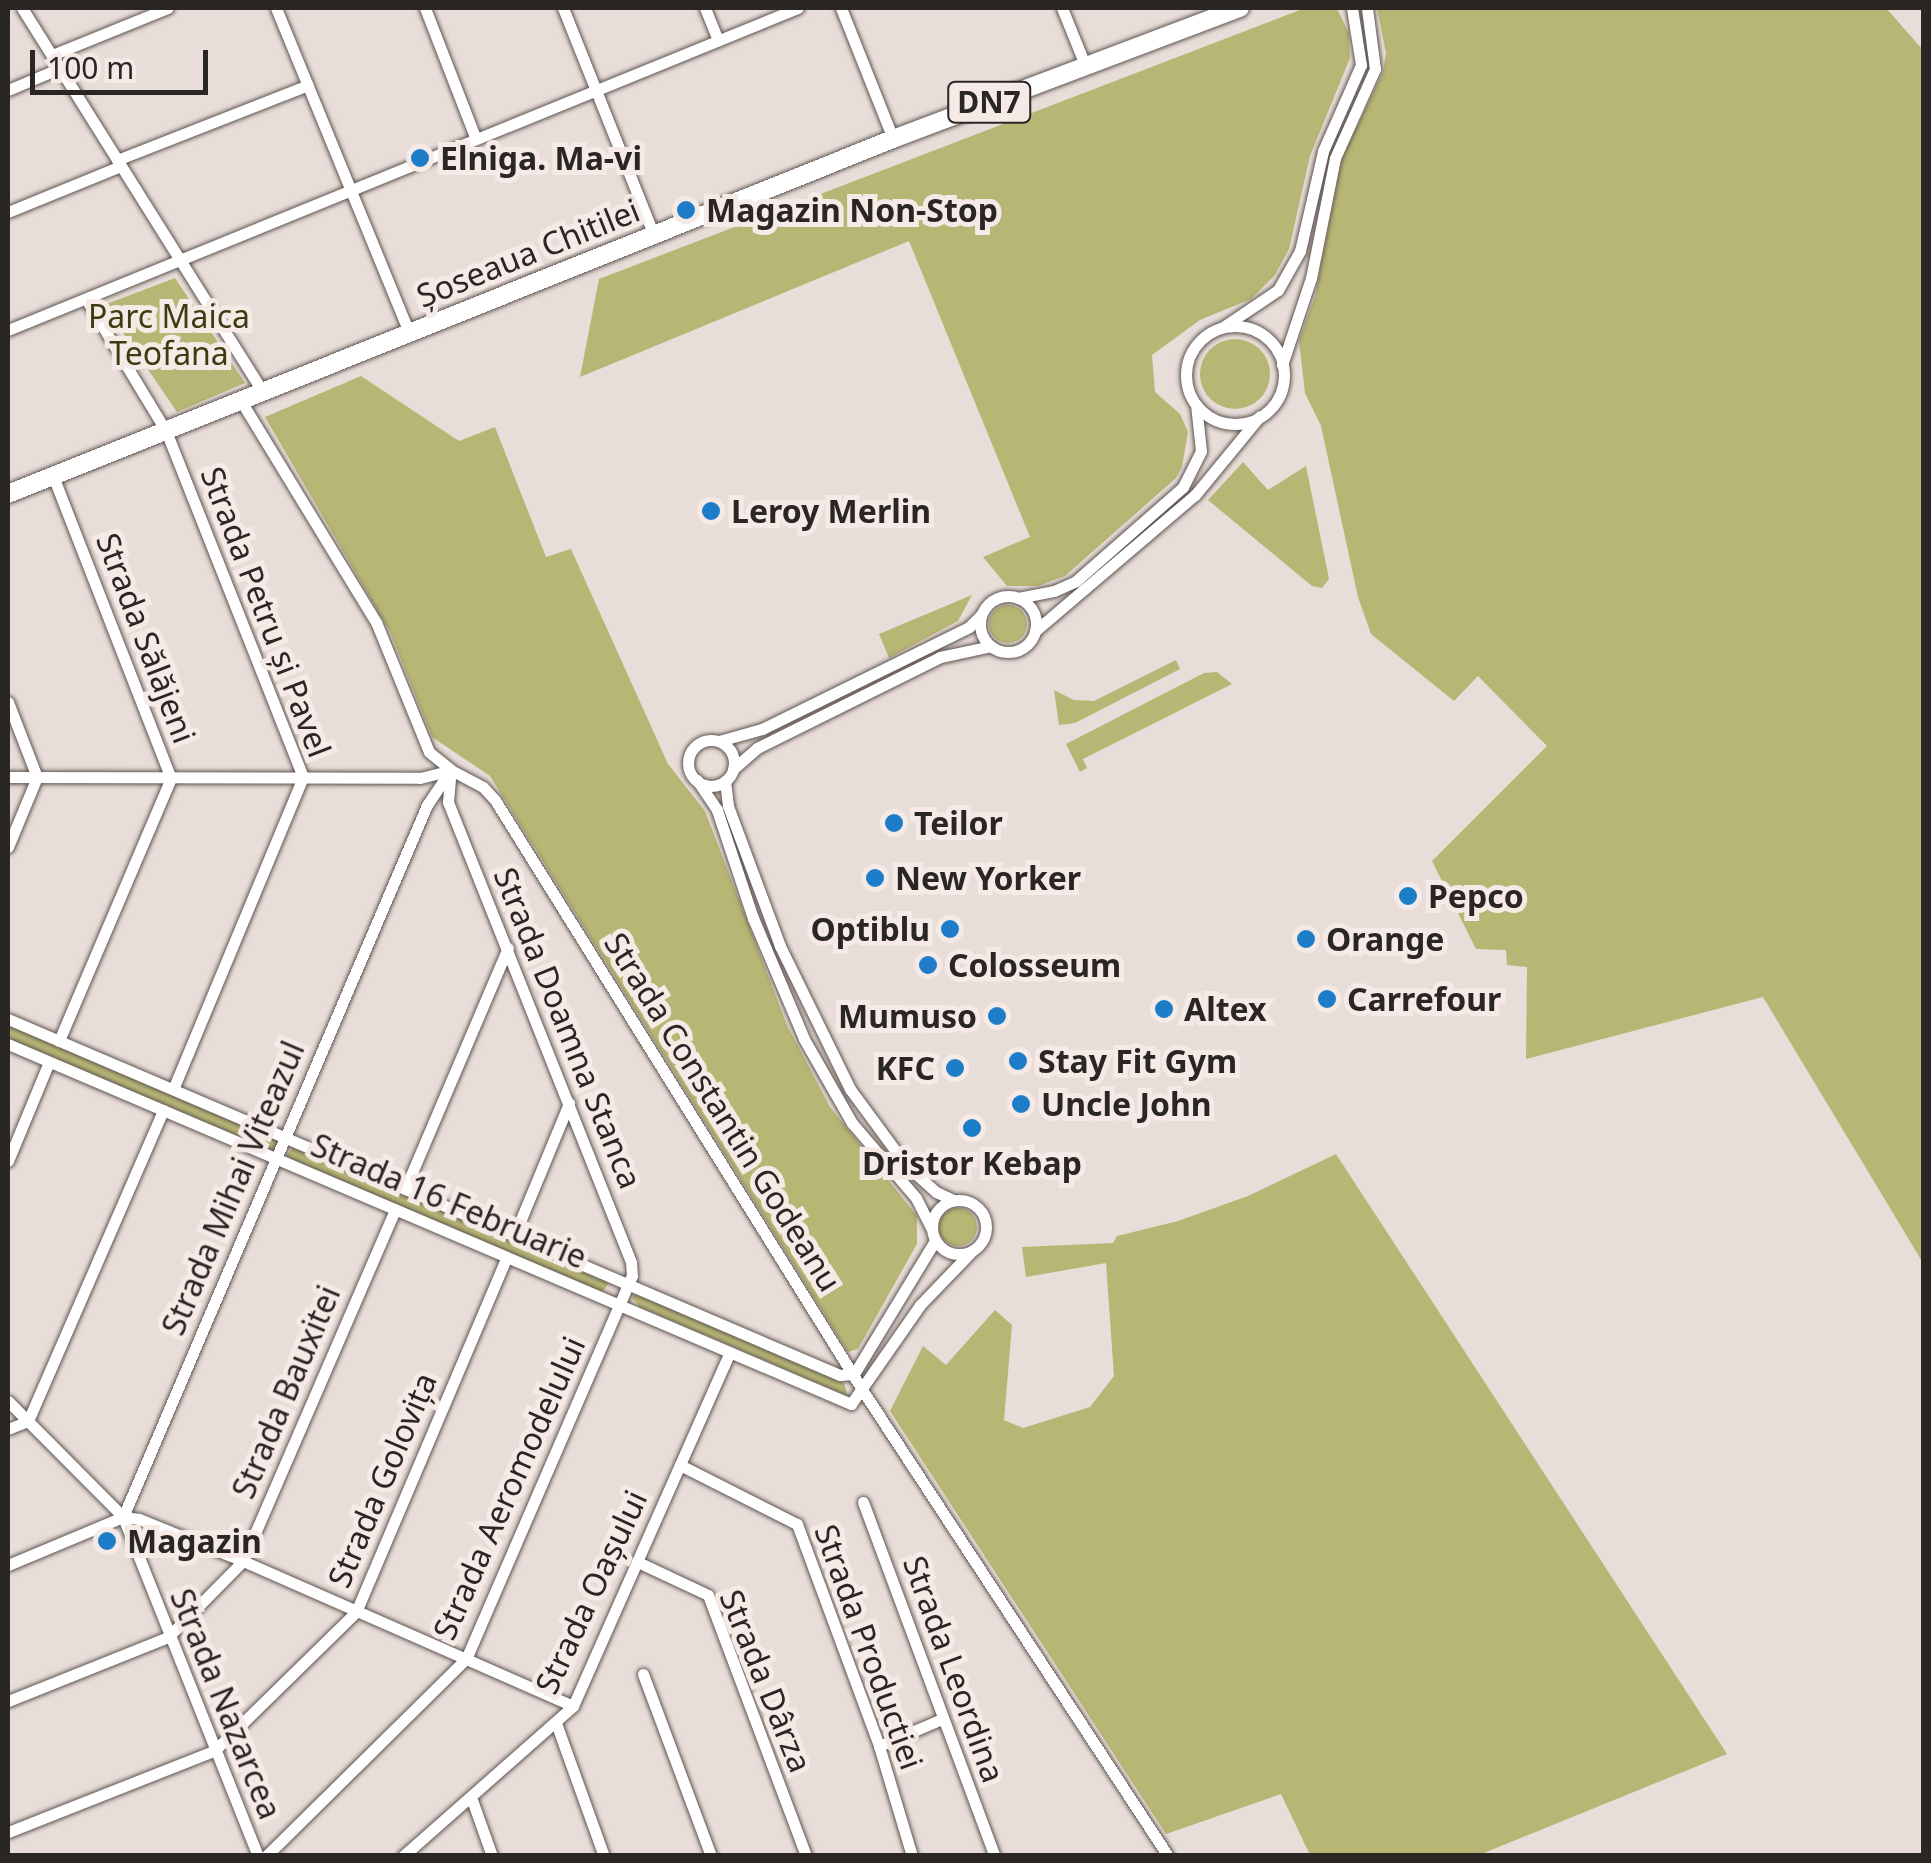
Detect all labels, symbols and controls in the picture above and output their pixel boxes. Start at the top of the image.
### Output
scale bar [35,30,212,92]
text: 100 m [47,47,134,88]
road number: DN7 [946,77,1032,127]
place label: Elniga. Ma-vi [440,139,642,177]
marker: Elniga. Ma-vi [409,147,431,169]
street label: Șoseaua Chitilei [411,191,645,315]
place label: Magazin Non-Stop [706,191,998,229]
marker: Magazin Non-Stop [675,199,697,221]
park label: Parc Maica Teofana [88,298,250,373]
street label: Strada Petru și Pavel [193,462,339,762]
place label: Leroy Merlin [731,492,931,530]
marker: Leroy Merlin [700,500,722,522]
street label: Strada Sălăjeni [88,528,204,748]
place label: Teilor [914,804,1003,842]
marker: Teilor [883,812,905,834]
place label: New Yorker [895,859,1081,897]
street label: Strada Doamna Stanca [486,862,650,1194]
marker: New Yorker [864,867,886,889]
place label: Pepco [1428,877,1524,915]
marker: Pepco [1397,885,1419,907]
place label: Optiblu [810,910,930,948]
marker: Optiblu [939,918,961,940]
place label: Orange [1326,920,1444,958]
street label: Strada Constantin Godeanu [597,926,849,1298]
marker: Orange [1295,928,1317,950]
place label: Colosseum [948,946,1121,984]
marker: Colosseum [917,954,939,976]
place label: Carrefour [1347,980,1501,1018]
marker: Carrefour [1316,988,1338,1010]
place label: Altex [1184,990,1267,1028]
place label: Mumuso [838,997,977,1035]
marker: Altex [1153,998,1175,1020]
marker: Mumuso [986,1005,1008,1027]
street label: Strada Mihai Viteazul [154,1035,312,1341]
place label: Stay Fit Gym [1038,1042,1237,1080]
place label: KFC [876,1049,935,1087]
marker: Stay Fit Gym [1007,1050,1029,1072]
marker: KFC [944,1057,966,1079]
place label: Uncle John [1041,1085,1212,1123]
marker: Uncle John [1010,1093,1032,1115]
marker: Dristor Kebap [961,1117,983,1139]
street label: Strada 16 Februarie [306,1126,592,1276]
place label: Dristor Kebap [862,1144,1082,1182]
street label: Strada Bauxitei [224,1280,348,1504]
street label: Strada Aeromodelului [425,1331,593,1645]
street label: Strada Golovița [320,1367,444,1593]
street label: Strada Oașului [527,1484,655,1700]
street label: Strada Productiei [807,1519,931,1775]
place label: Magazin [127,1522,262,1560]
marker: Magazin [96,1530,118,1552]
street label: Strada Leordina [895,1551,1013,1787]
street label: Strada Nazarcea [162,1583,290,1825]
street label: Strada Dârza [712,1584,820,1778]

